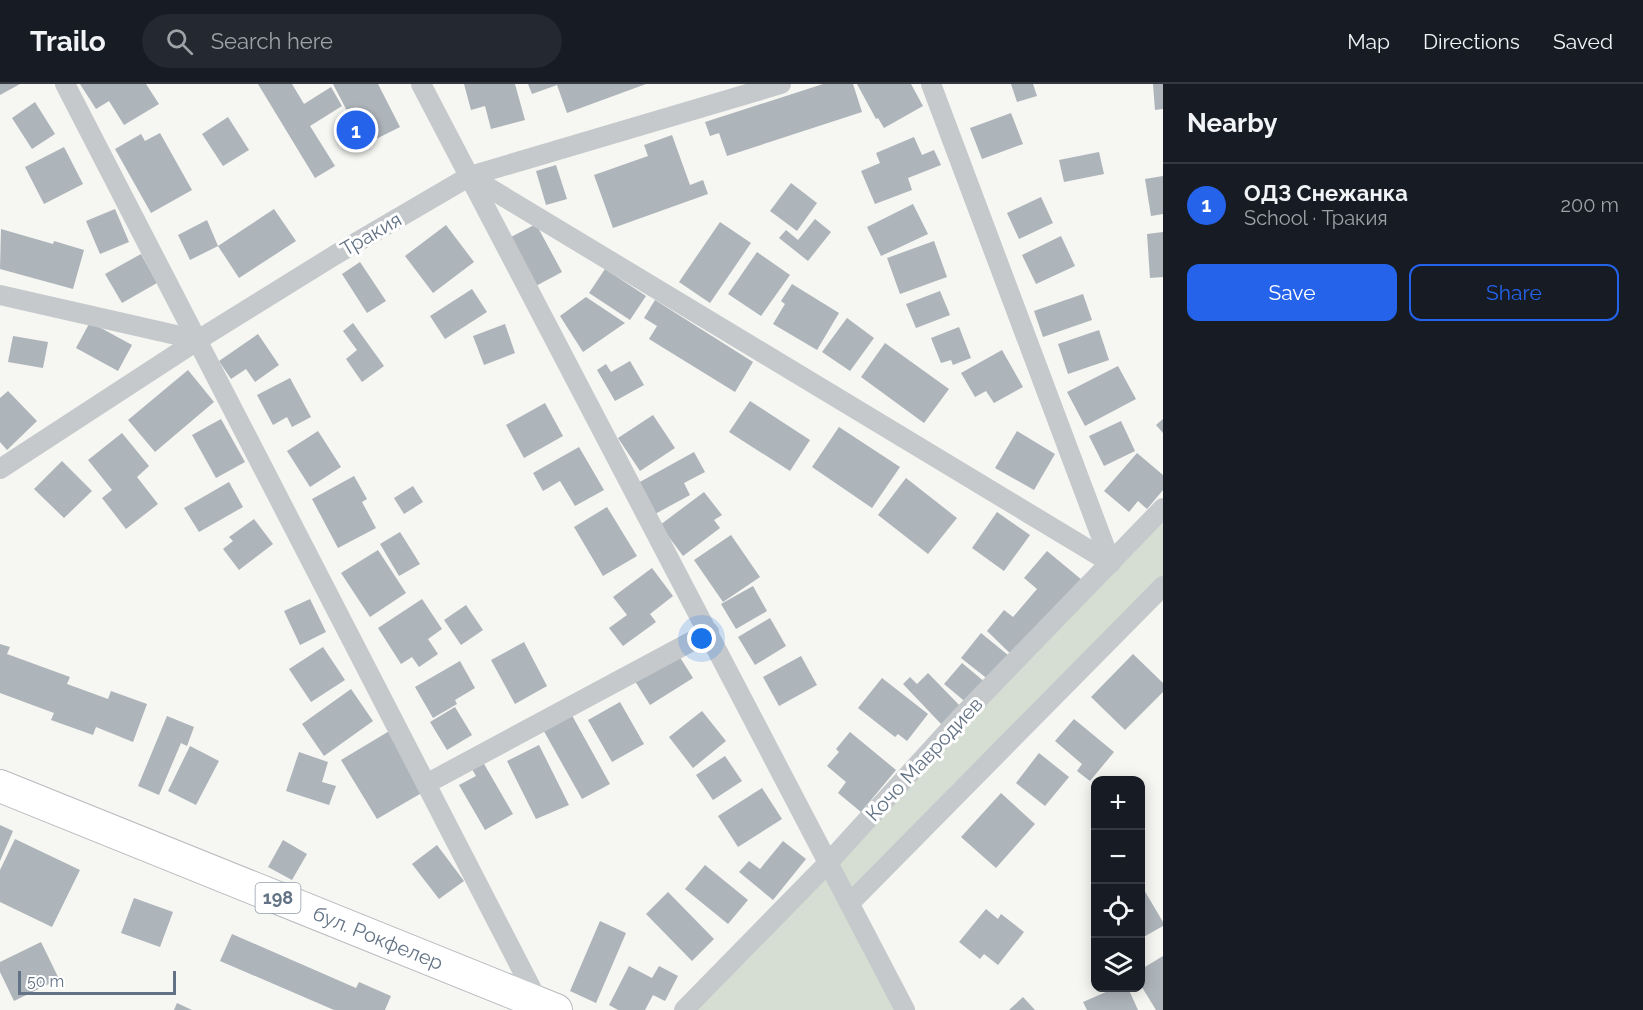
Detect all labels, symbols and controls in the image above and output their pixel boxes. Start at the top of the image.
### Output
search box [142,14,562,68]
text: Trailo [30,25,106,58]
icon: search [163,25,196,58]
text: Search here [211,28,333,54]
text: Map [1347,29,1390,54]
text: Directions [1423,29,1520,54]
text: Saved [1553,29,1613,54]
pin: 1 [336,108,376,152]
text: Nearby [1187,108,1277,138]
text: ОДЗ Снежанка [1244,180,1408,206]
text: 1 [1202,193,1211,217]
text: 200 m [1561,193,1619,217]
text: School · Тракия [1244,206,1388,230]
street label: Тракия [336,207,406,261]
button: Save [1187,264,1397,321]
button: Share [1409,264,1619,321]
your location [687,624,716,653]
street label: Кочо Мавродиев [860,692,988,826]
map controls [1091,776,1145,992]
button: + [1091,776,1145,830]
button: − [1091,830,1145,884]
road number: 198 [256,883,300,913]
button: locate [1091,884,1145,938]
street label: бул. Рокфелер [309,901,447,975]
button: layers [1091,938,1145,992]
scale bar [18,968,176,996]
text: 50 m [27,972,64,991]

